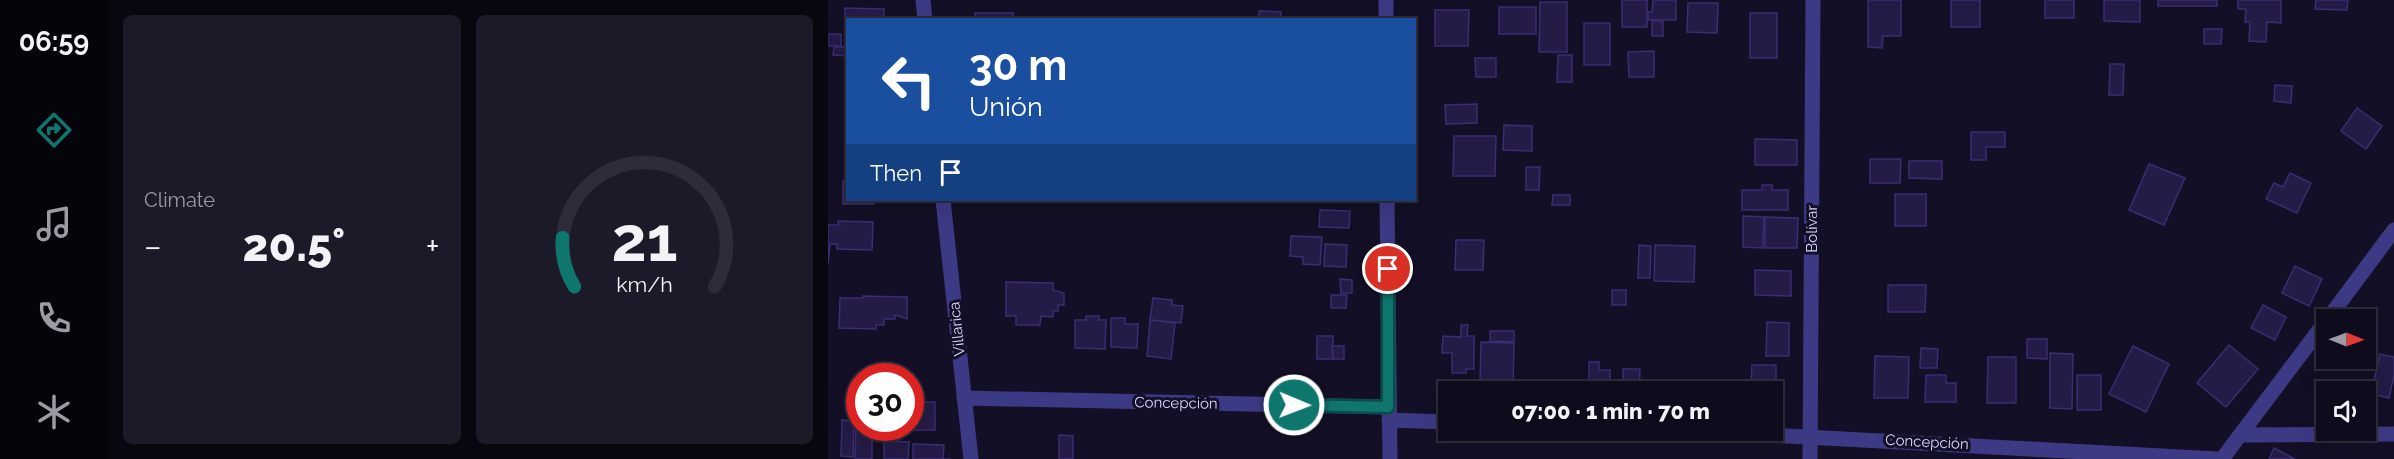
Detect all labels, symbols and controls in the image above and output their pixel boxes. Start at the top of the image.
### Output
text: 06:59 [19,26,89,57]
text: 30 m [969,41,1067,90]
icon: left [870,42,948,120]
text: Unión [969,91,1043,122]
icon: directions [33,109,75,151]
icon: arrive [934,156,967,189]
text: Then [870,160,922,186]
text: Climate [144,188,215,212]
text: 21 [611,202,677,276]
icon: music [33,203,75,245]
street label: Bolívar [1803,205,1821,253]
text: 20.5° [242,219,345,272]
text: − [144,227,162,266]
text: + [426,227,440,266]
pin [1362,243,1413,294]
icon: arrive [1371,252,1404,285]
text: km/h [616,272,673,297]
icon: phone [33,297,75,339]
street label: Villarica [945,301,969,357]
north arrow [2316,309,2376,369]
map controls [2316,309,2376,441]
speed limit sign: 30 [846,363,924,441]
position arrow [1262,373,1326,437]
button: sound [2316,381,2376,441]
icon: climate [33,391,75,433]
street label: Concepción [1134,393,1218,413]
text: 07:00 · 1 min · 70 m [1511,398,1710,424]
street label: Concepción [1885,431,1969,453]

